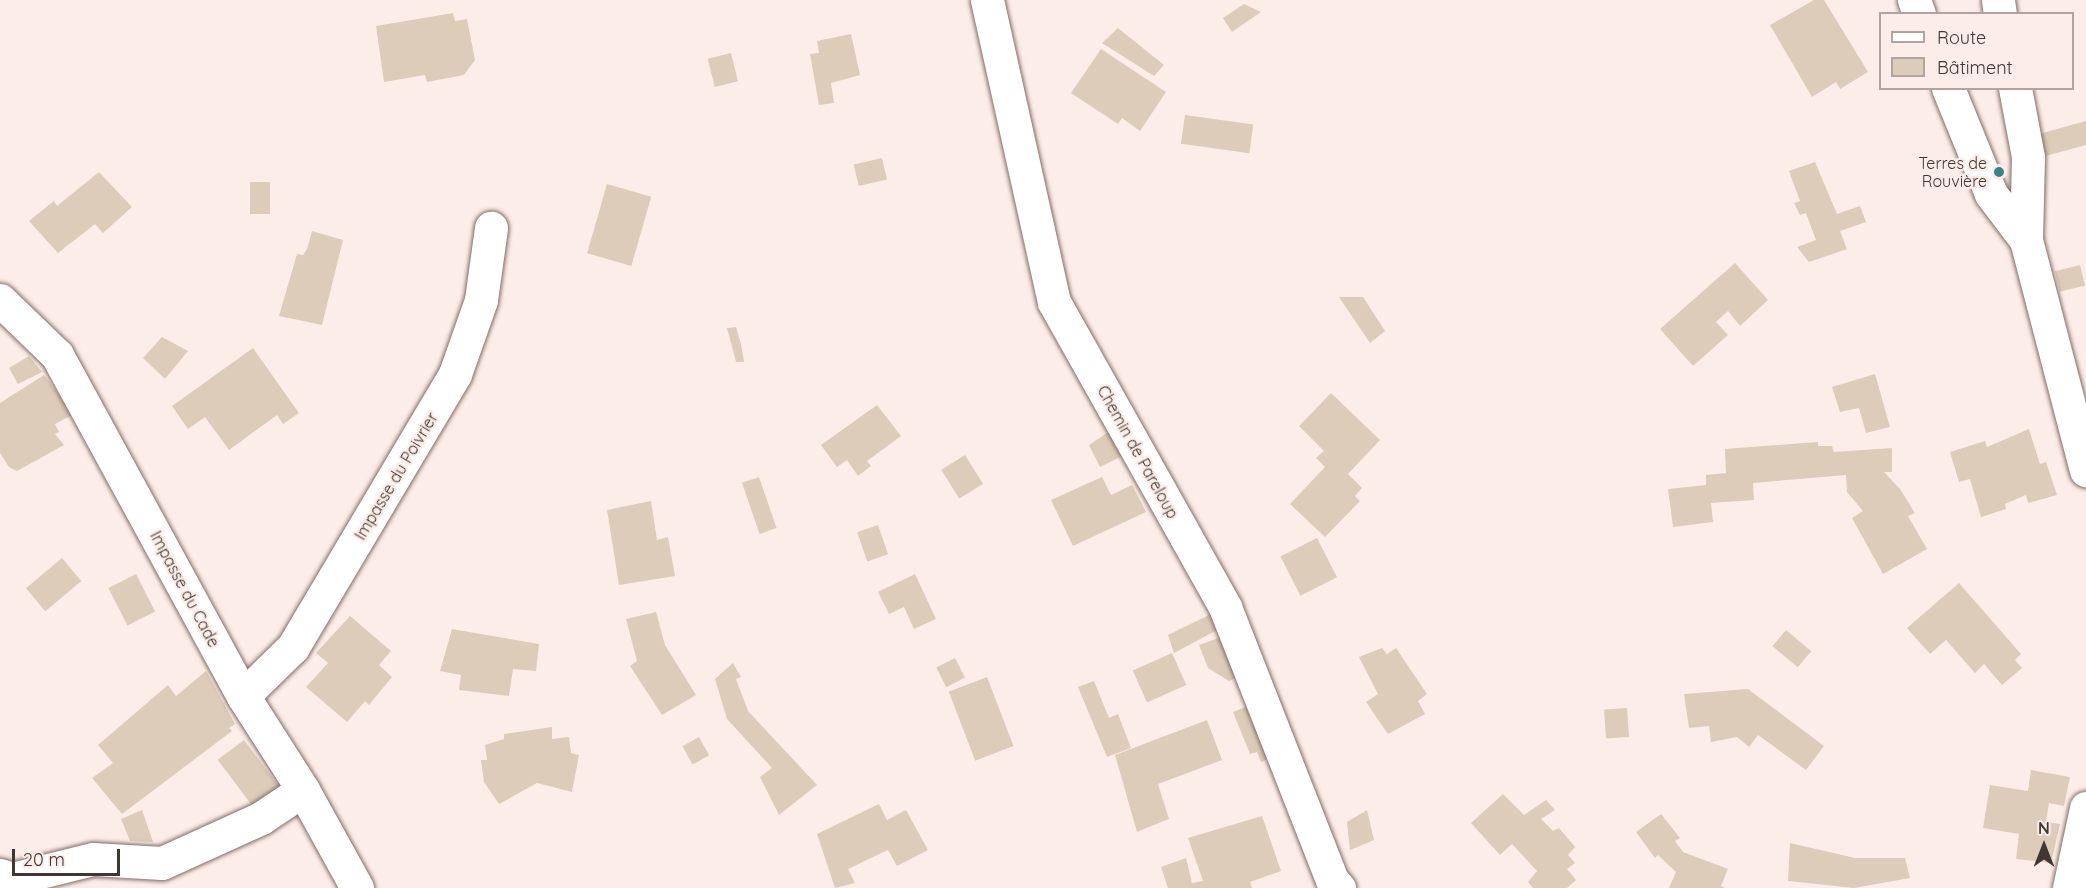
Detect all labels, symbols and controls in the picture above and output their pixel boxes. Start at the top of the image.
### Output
legend [1879,12,2074,90]
text: Route [1937,26,1986,49]
text: Bâtiment [1937,56,2013,79]
place label: Terres de Rouvière [1919,153,1987,191]
marker: Terres de Rouvière [1992,165,2006,179]
street label: Chemin de Pareloup [1093,382,1183,522]
street label: Impasse du Poivrier [350,409,442,543]
street label: Impasse du Cade [146,528,224,650]
north arrow [2014,816,2074,876]
text: N [2038,818,2050,838]
scale bar [15,837,123,875]
text: 20 m [23,848,65,871]

